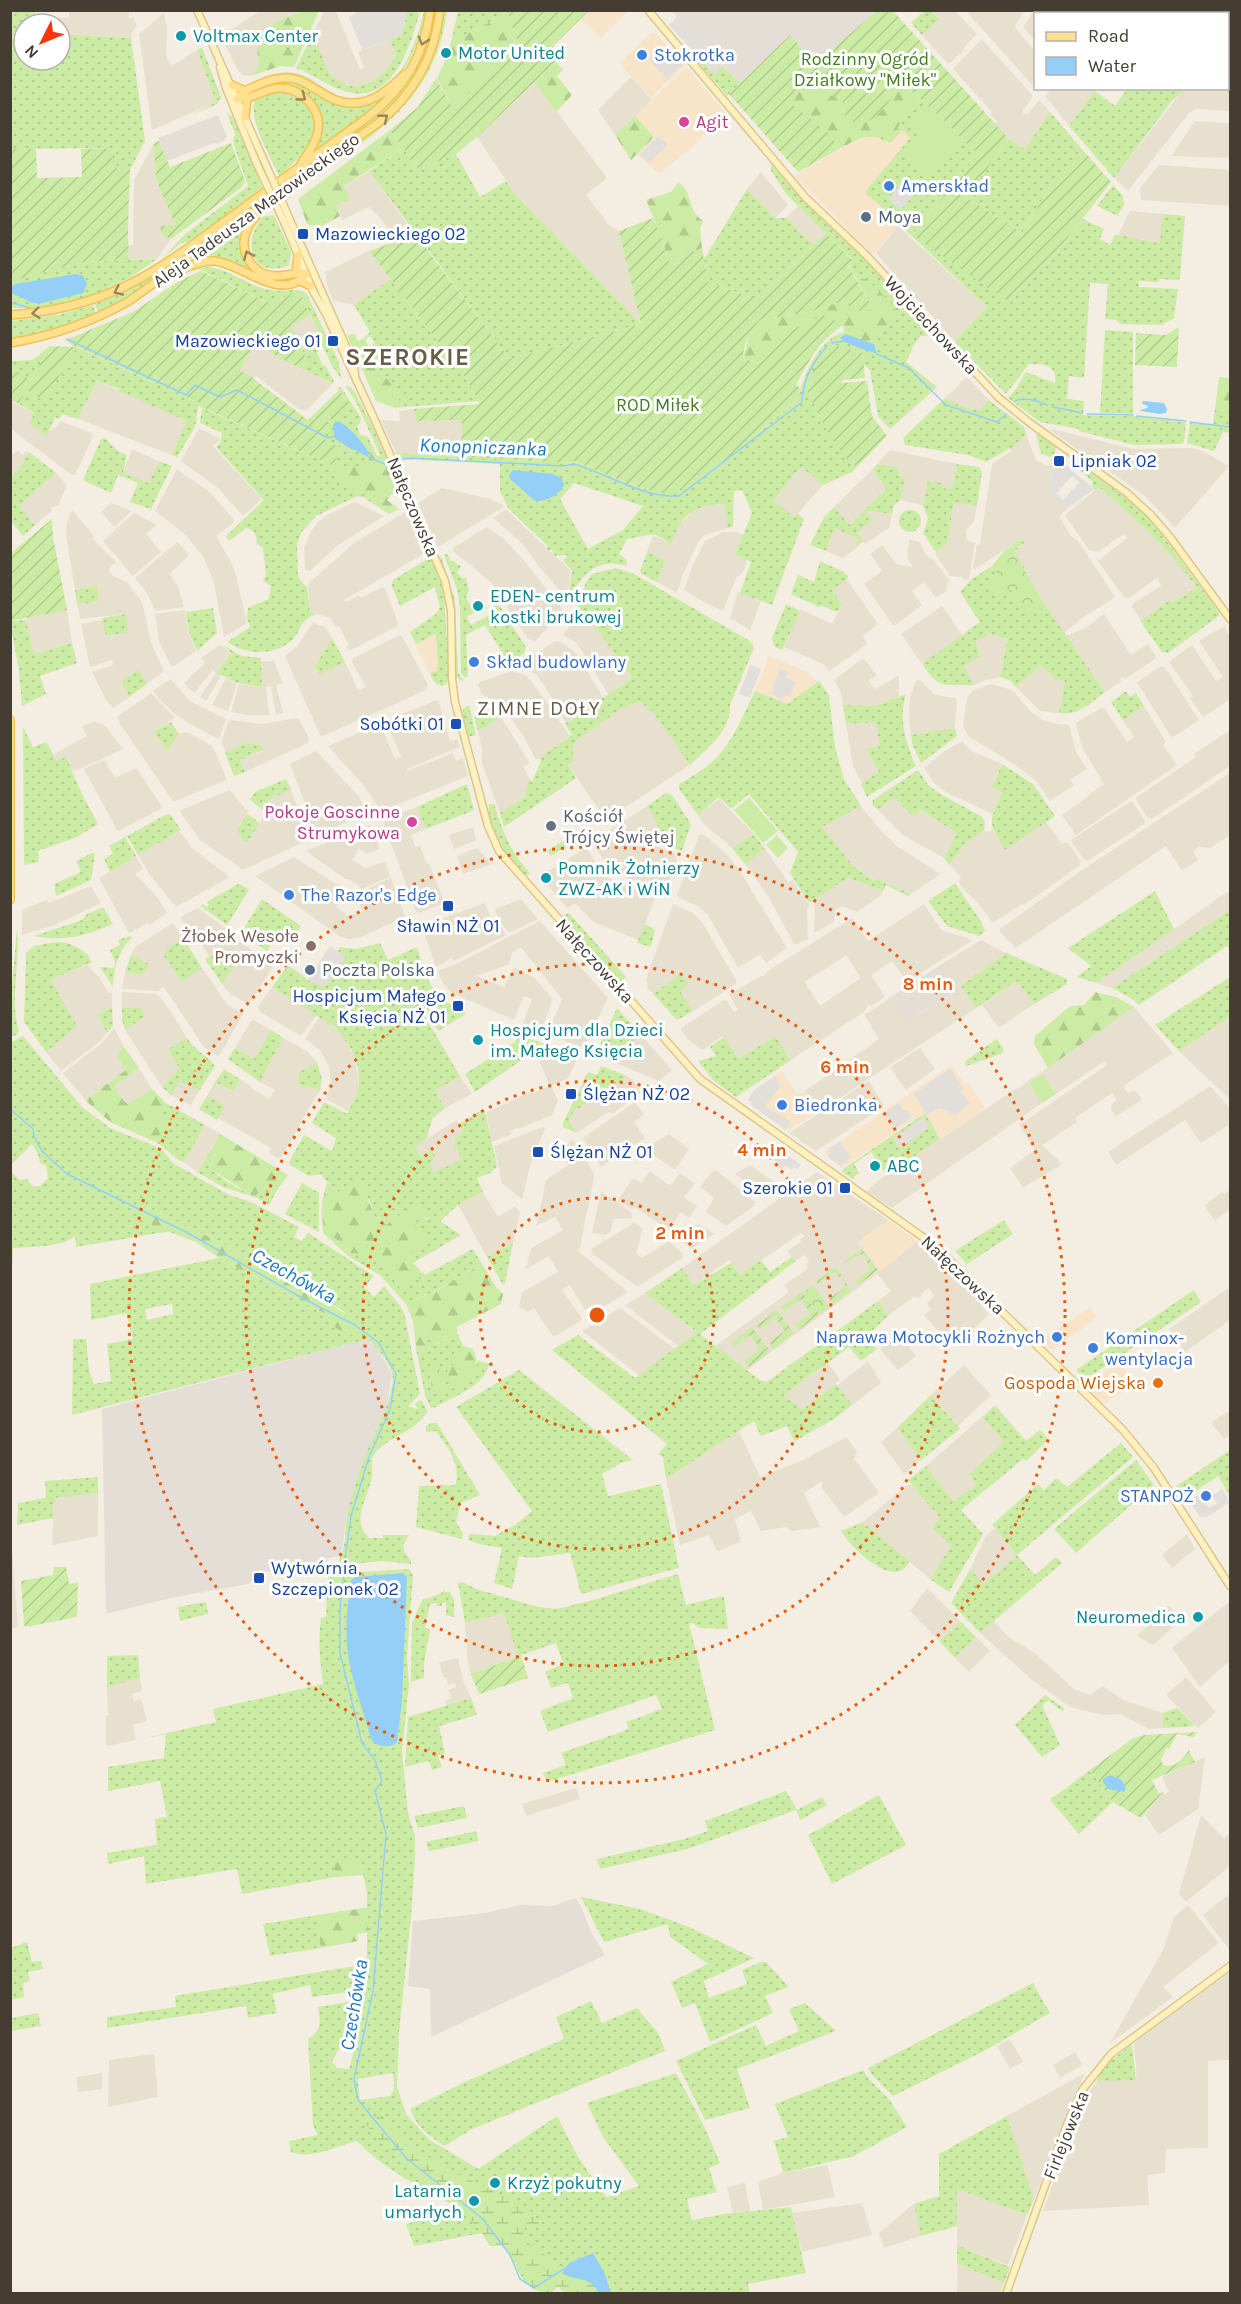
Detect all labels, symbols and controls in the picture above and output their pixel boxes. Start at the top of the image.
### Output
north arrow [12,12,72,72]
legend [1034,12,1229,90]
place label: Voltmax Center [193,25,319,47]
text: Road [1088,25,1129,47]
marker: Voltmax Center [174,29,188,43]
one-way arrow [418,35,430,46]
text: N [21,41,42,63]
place label: Motor United [458,42,565,64]
place label: Stokrotka [654,44,735,66]
marker: Motor United [439,46,453,60]
marker: Stokrotka [635,48,649,62]
park label: Rodzinny Ogród Działkowy "Miłek" [794,48,936,91]
text: Water [1088,55,1136,77]
one-way arrow [295,90,306,101]
place label: Agit [696,111,729,133]
one-way arrow [377,114,388,125]
marker: Agit [677,115,691,129]
street label: Aleja Tadeusza Mazowieckiego [148,128,364,292]
place label: Amerskład [901,175,989,197]
marker: Amerskład [882,179,896,193]
place label: Moya [878,206,921,228]
marker: Moya [859,210,873,224]
place label: Mazowieckiego 02 [315,223,466,245]
marker: Mazowieckiego 02 [296,227,310,241]
one-way arrow [243,251,255,262]
street label: Wojciechowska [879,271,983,379]
one-way arrow [114,283,125,295]
one-way arrow [32,306,41,319]
place label: Mazowieckiego 01 [175,330,321,352]
marker: Mazowieckiego 01 [326,334,340,348]
district label: SZEROKIE [345,343,471,371]
park label: ROD Miłek [616,394,700,416]
water label: Konopniczanka [419,433,547,461]
place label: Lipniak 02 [1071,450,1157,472]
street label: Nałęczowska [382,454,444,560]
marker: Lipniak 02 [1052,454,1066,468]
place label: EDEN- centrum kostki brukowej [490,585,622,628]
marker: EDEN- centrum kostki brukowej [471,599,485,613]
place label: Skład budowlany [486,651,627,673]
marker: Skład budowlany [467,655,481,669]
district label: ZIMNE DOŁY [477,697,601,720]
place label: Sobótki 01 [360,713,444,735]
marker: Sobótki 01 [449,717,463,731]
place label: Pokoje Goscinne Strumykowa [265,801,400,844]
place label: Kościół Trójcy Świętej [563,805,675,848]
marker: Pokoje Goscinne Strumykowa [405,815,419,829]
marker: Kościół Trójcy Świętej [544,819,558,833]
place label: Pomnik Żołnierzy ZWZ-AK i WiN [558,857,700,900]
marker: Pomnik Żołnierzy ZWZ-AK i WiN [539,871,553,885]
place label: The Razor's Edge [301,884,437,906]
marker: The Razor's Edge [282,888,296,902]
marker: Sławin NŻ 01 [441,899,455,913]
street label: Nałęczowska [551,914,639,1008]
place label: Sławin NŻ 01 [396,915,500,937]
place label: Żłobek Wesołe Promyczki [181,925,299,968]
marker: Żłobek Wesołe Promyczki [304,939,318,953]
place label: Poczta Polska [322,959,435,981]
marker: Poczta Polska [303,963,317,977]
text: 8 min [903,973,953,995]
place label: Hospicjum Małego Księcia NŻ 01 [292,985,446,1028]
marker: Hospicjum Małego Księcia NŻ 01 [451,999,465,1013]
place label: Hospicjum dla Dzieci im. Małego Księcia [490,1019,664,1062]
marker: Hospicjum dla Dzieci im. Małego Księcia [471,1033,485,1047]
text: 6 min [820,1056,870,1078]
place label: Ślężan NŻ 02 [583,1082,690,1105]
marker: Ślężan NŻ 02 [564,1087,578,1101]
place label: Biedronka [794,1094,878,1116]
marker: Biedronka [775,1098,789,1112]
text: 4 min [737,1139,787,1161]
place label: Ślężan NŻ 01 [550,1140,653,1163]
marker: Ślężan NŻ 01 [531,1145,545,1159]
place label: ABC [887,1155,920,1177]
marker: ABC [868,1159,882,1173]
place label: Szerokie 01 [742,1177,833,1199]
marker: Szerokie 01 [838,1181,852,1195]
text: 2 min [655,1222,705,1244]
street label: Nałęczowska [916,1231,1010,1319]
water label: Czechówka [248,1244,340,1308]
centre of rings [587,1305,607,1325]
place label: Naprawa Motocykli Rożnych [816,1326,1045,1348]
place label: Kominox- wentylacja [1105,1327,1193,1370]
marker: Naprawa Motocykli Rożnych [1050,1330,1064,1344]
marker: Kominox- wentylacja [1086,1341,1100,1355]
place label: Gospoda Wiejska [1004,1372,1146,1394]
marker: Gospoda Wiejska [1151,1376,1165,1390]
place label: STANPOŻ [1120,1485,1194,1507]
marker: STANPOŻ [1199,1489,1213,1503]
place label: Wytwórnia Szczepionek 02 [271,1557,399,1600]
marker: Wytwórnia Szczepionek 02 [252,1571,266,1585]
place label: Neuromedica [1076,1606,1186,1628]
marker: Neuromedica [1191,1610,1205,1624]
water label: Czechówka [335,1958,373,2052]
street label: Firlejowska [1038,2087,1094,2183]
place label: Krzyż pokutny [507,2172,622,2194]
marker: Krzyż pokutny [488,2176,502,2190]
place label: Latarnia umarłych [384,2180,462,2223]
marker: Latarnia umarłych [467,2194,481,2208]

